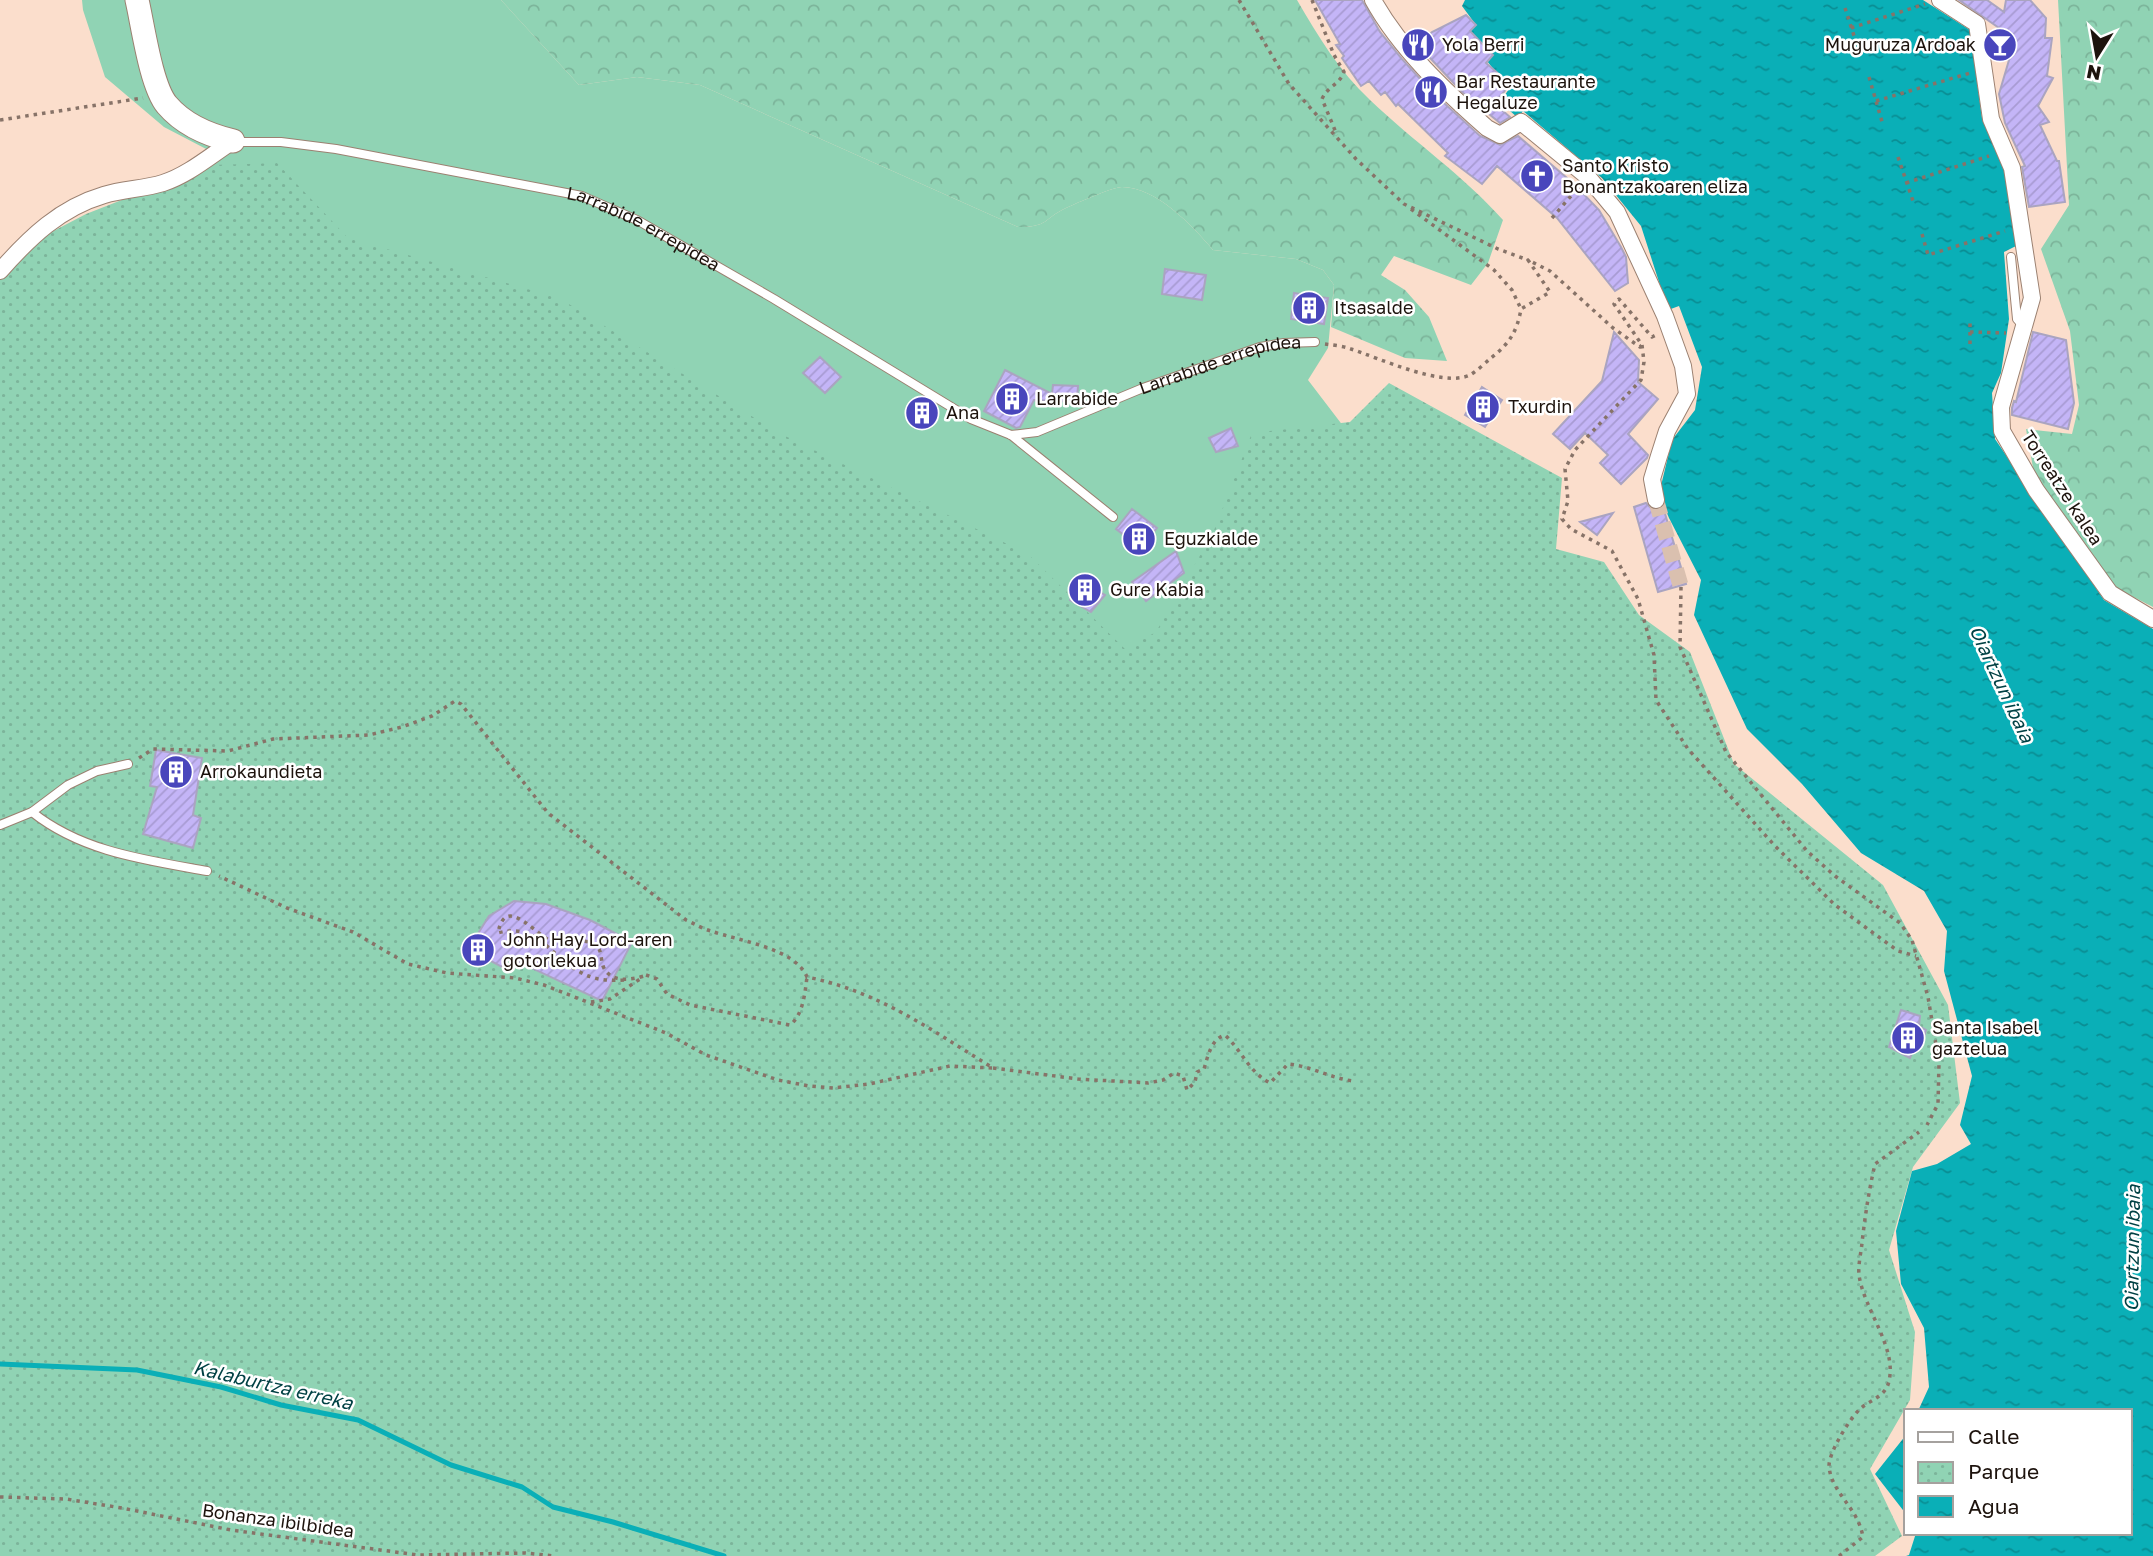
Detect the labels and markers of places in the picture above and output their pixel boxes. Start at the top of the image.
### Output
restaurant icon: Yola Berri [1399,26,1437,64]
bar icon: Muguruza Ardoak [1981,26,2019,64]
place label: Yola Berri [1442,33,1525,55]
place label: Muguruza Ardoak [1825,33,1976,55]
place label: Bar Restaurante Hegaluze [1456,70,1596,113]
restaurant icon: Bar Restaurante Hegaluze [1412,73,1450,111]
place label: Santo Kristo Bonantzakoaren eliza [1562,154,1748,197]
church icon: Santo Kristo Bonantzakoaren eliza [1518,157,1556,195]
building icon: Itsasalde [1290,289,1328,327]
place label: Itsasalde [1334,296,1413,318]
building icon: Larrabide [993,380,1031,418]
place label: Larrabide [1036,387,1118,409]
building icon: Txurdin [1464,388,1502,426]
building icon: Ana [903,394,941,432]
place label: Txurdin [1508,395,1572,417]
place label: Ana [946,401,979,423]
building icon: Eguzkialde [1120,520,1158,558]
place label: Eguzkialde [1164,527,1258,549]
building icon: Gure Kabia [1066,571,1104,609]
place label: Gure Kabia [1110,578,1204,600]
building icon: Arrokaundieta [157,753,195,791]
place label: Arrokaundieta [200,760,323,782]
place label: John Hay Lord-aren gotorlekua [503,928,673,971]
building icon: John Hay Lord-aren gotorlekua [459,931,497,969]
place label: Santa Isabel gaztelua [1932,1016,2039,1059]
building icon: Santa Isabel gaztelua [1889,1019,1927,1057]

